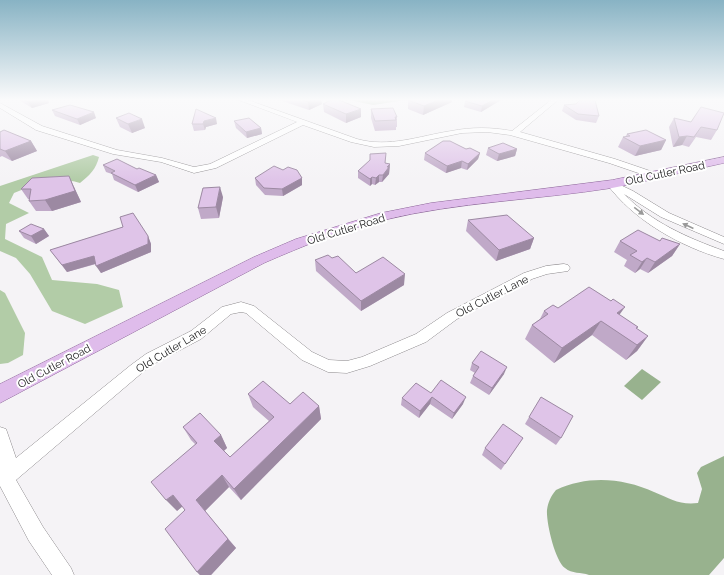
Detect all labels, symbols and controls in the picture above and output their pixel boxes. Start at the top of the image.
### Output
street label: Old Cutler Road [624,159,706,188]
one-way arrow [634,207,645,216]
street label: Old Cutler Road [306,211,387,248]
one-way arrow [682,223,694,229]
street label: Old Cutler Lane [454,272,531,320]
street label: Old Cutler Lane [134,323,209,376]
street label: Old Cutler Road [15,342,93,391]

